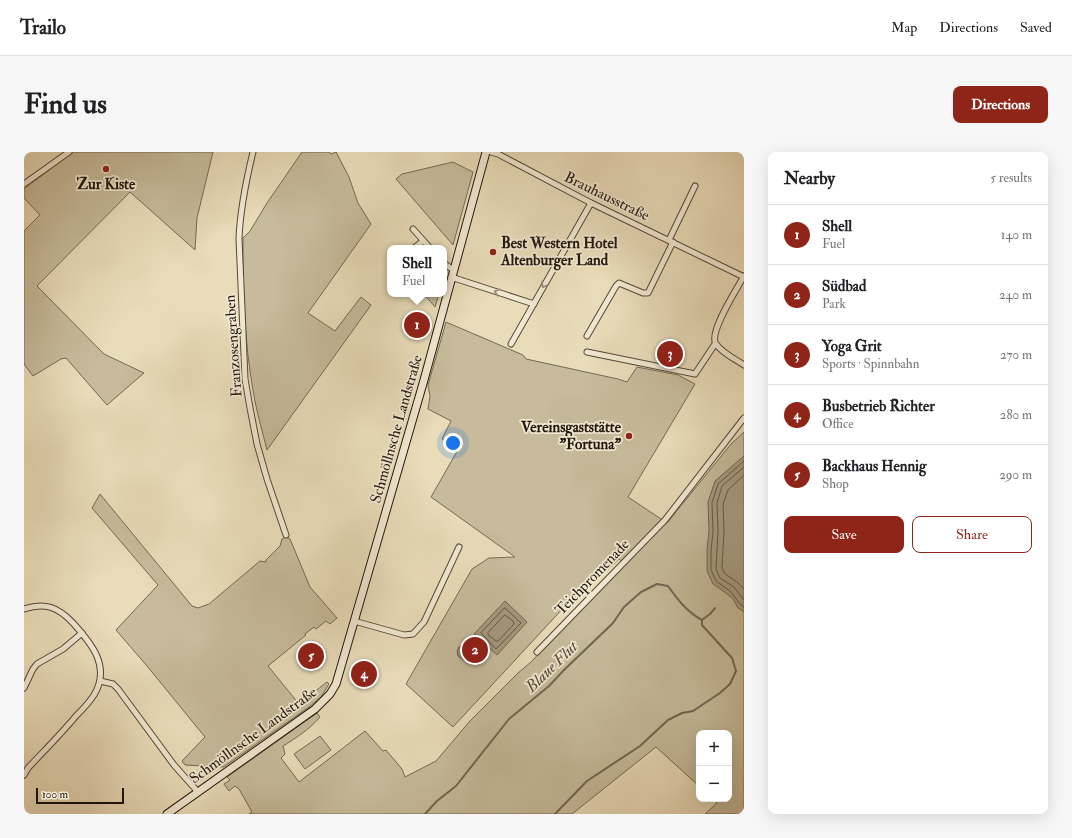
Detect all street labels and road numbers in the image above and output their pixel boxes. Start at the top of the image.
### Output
street label: Brauhausstraße [561,168,652,225]
street label: Franzosengraben [220,294,247,398]
street label: Schmöllnsche Landstraße [366,353,427,505]
street label: Teichpromenade [551,535,634,620]
street label: Schmöllnsche Landstraße [186,683,321,788]

